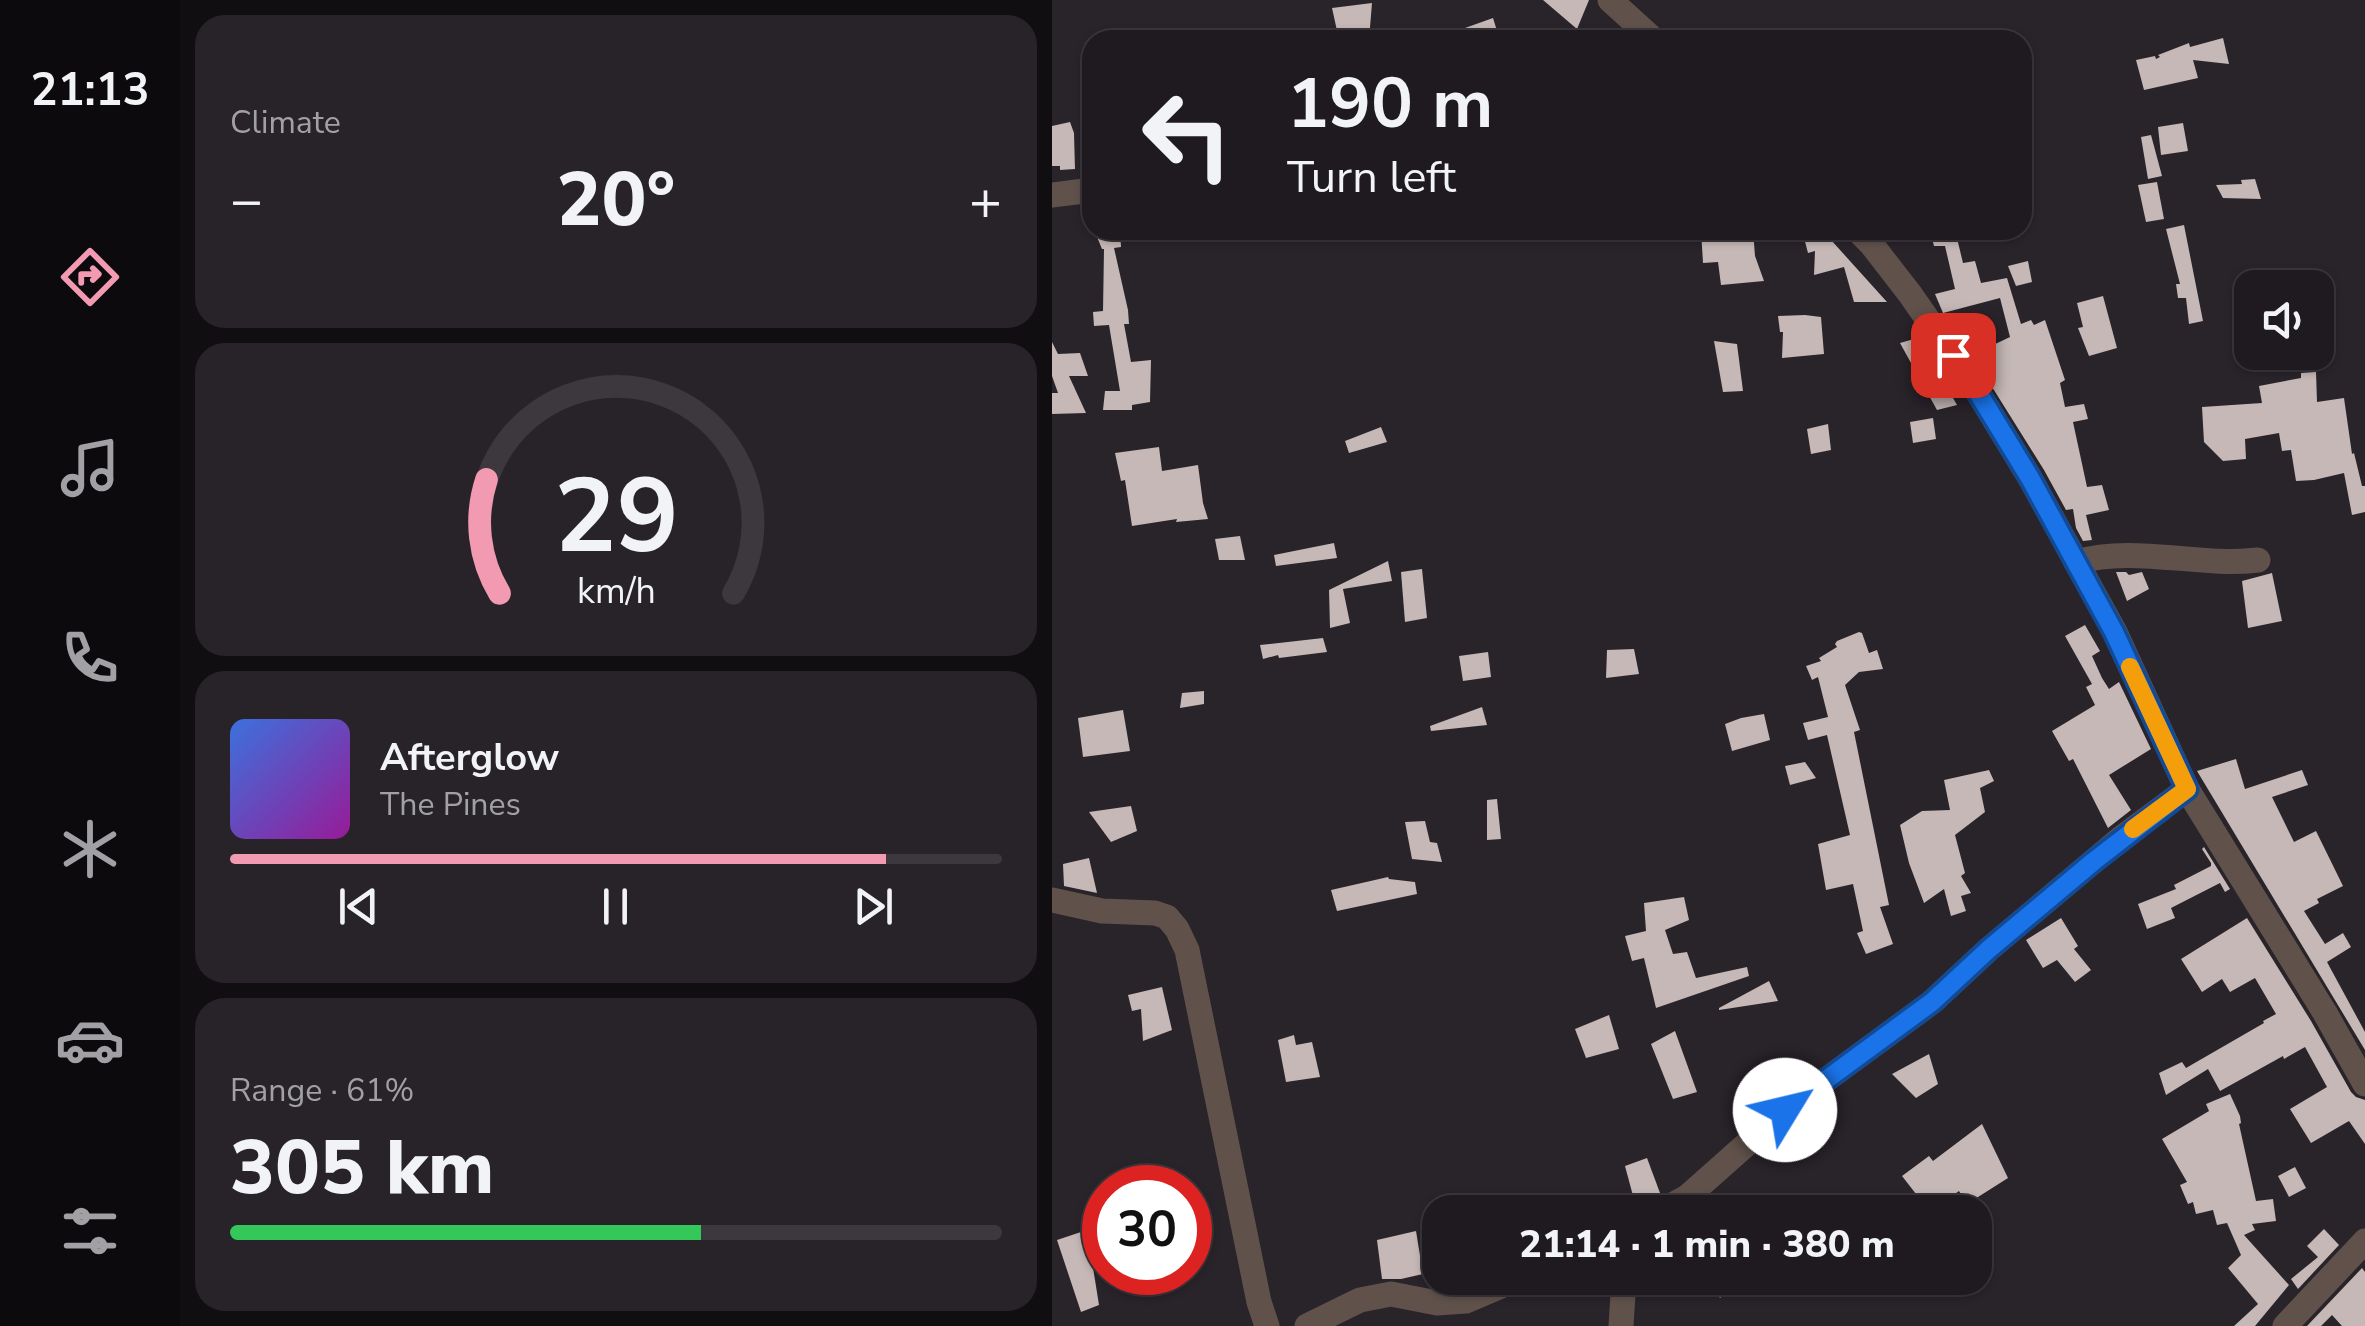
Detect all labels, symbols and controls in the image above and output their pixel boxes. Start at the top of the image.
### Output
text: 190 m [1287,56,1493,152]
text: 21:13 [30,60,150,121]
icon: left [1122,70,1252,200]
text: Climate [230,101,341,144]
text: Turn left [1287,147,1456,208]
text: 20° [557,149,675,251]
text: − [230,163,263,238]
text: + [969,163,1002,238]
icon: directions [55,242,125,312]
map controls [2234,270,2334,370]
button: sound [2234,270,2334,370]
pin [1911,313,1996,398]
icon: arrive [1926,328,1981,383]
icon: music [55,433,125,503]
text: 29 [554,446,678,588]
text: km/h [577,567,655,616]
icon: phone [55,623,125,693]
text: Afterglow [380,732,559,783]
text: The Pines [380,783,521,826]
icon: climate [55,814,125,884]
icon: previous [331,879,386,934]
icon: pause [588,879,643,934]
icon: next [846,879,901,934]
icon: car [55,1005,125,1075]
position arrow [1733,1058,1837,1162]
text: Range · 61% [230,1069,414,1112]
text: 305 km [230,1117,494,1219]
speed limit sign: 30 [1082,1165,1212,1295]
icon: filters [55,1196,125,1266]
text: 21:14 · 1 min · 380 m [1519,1219,1895,1270]

